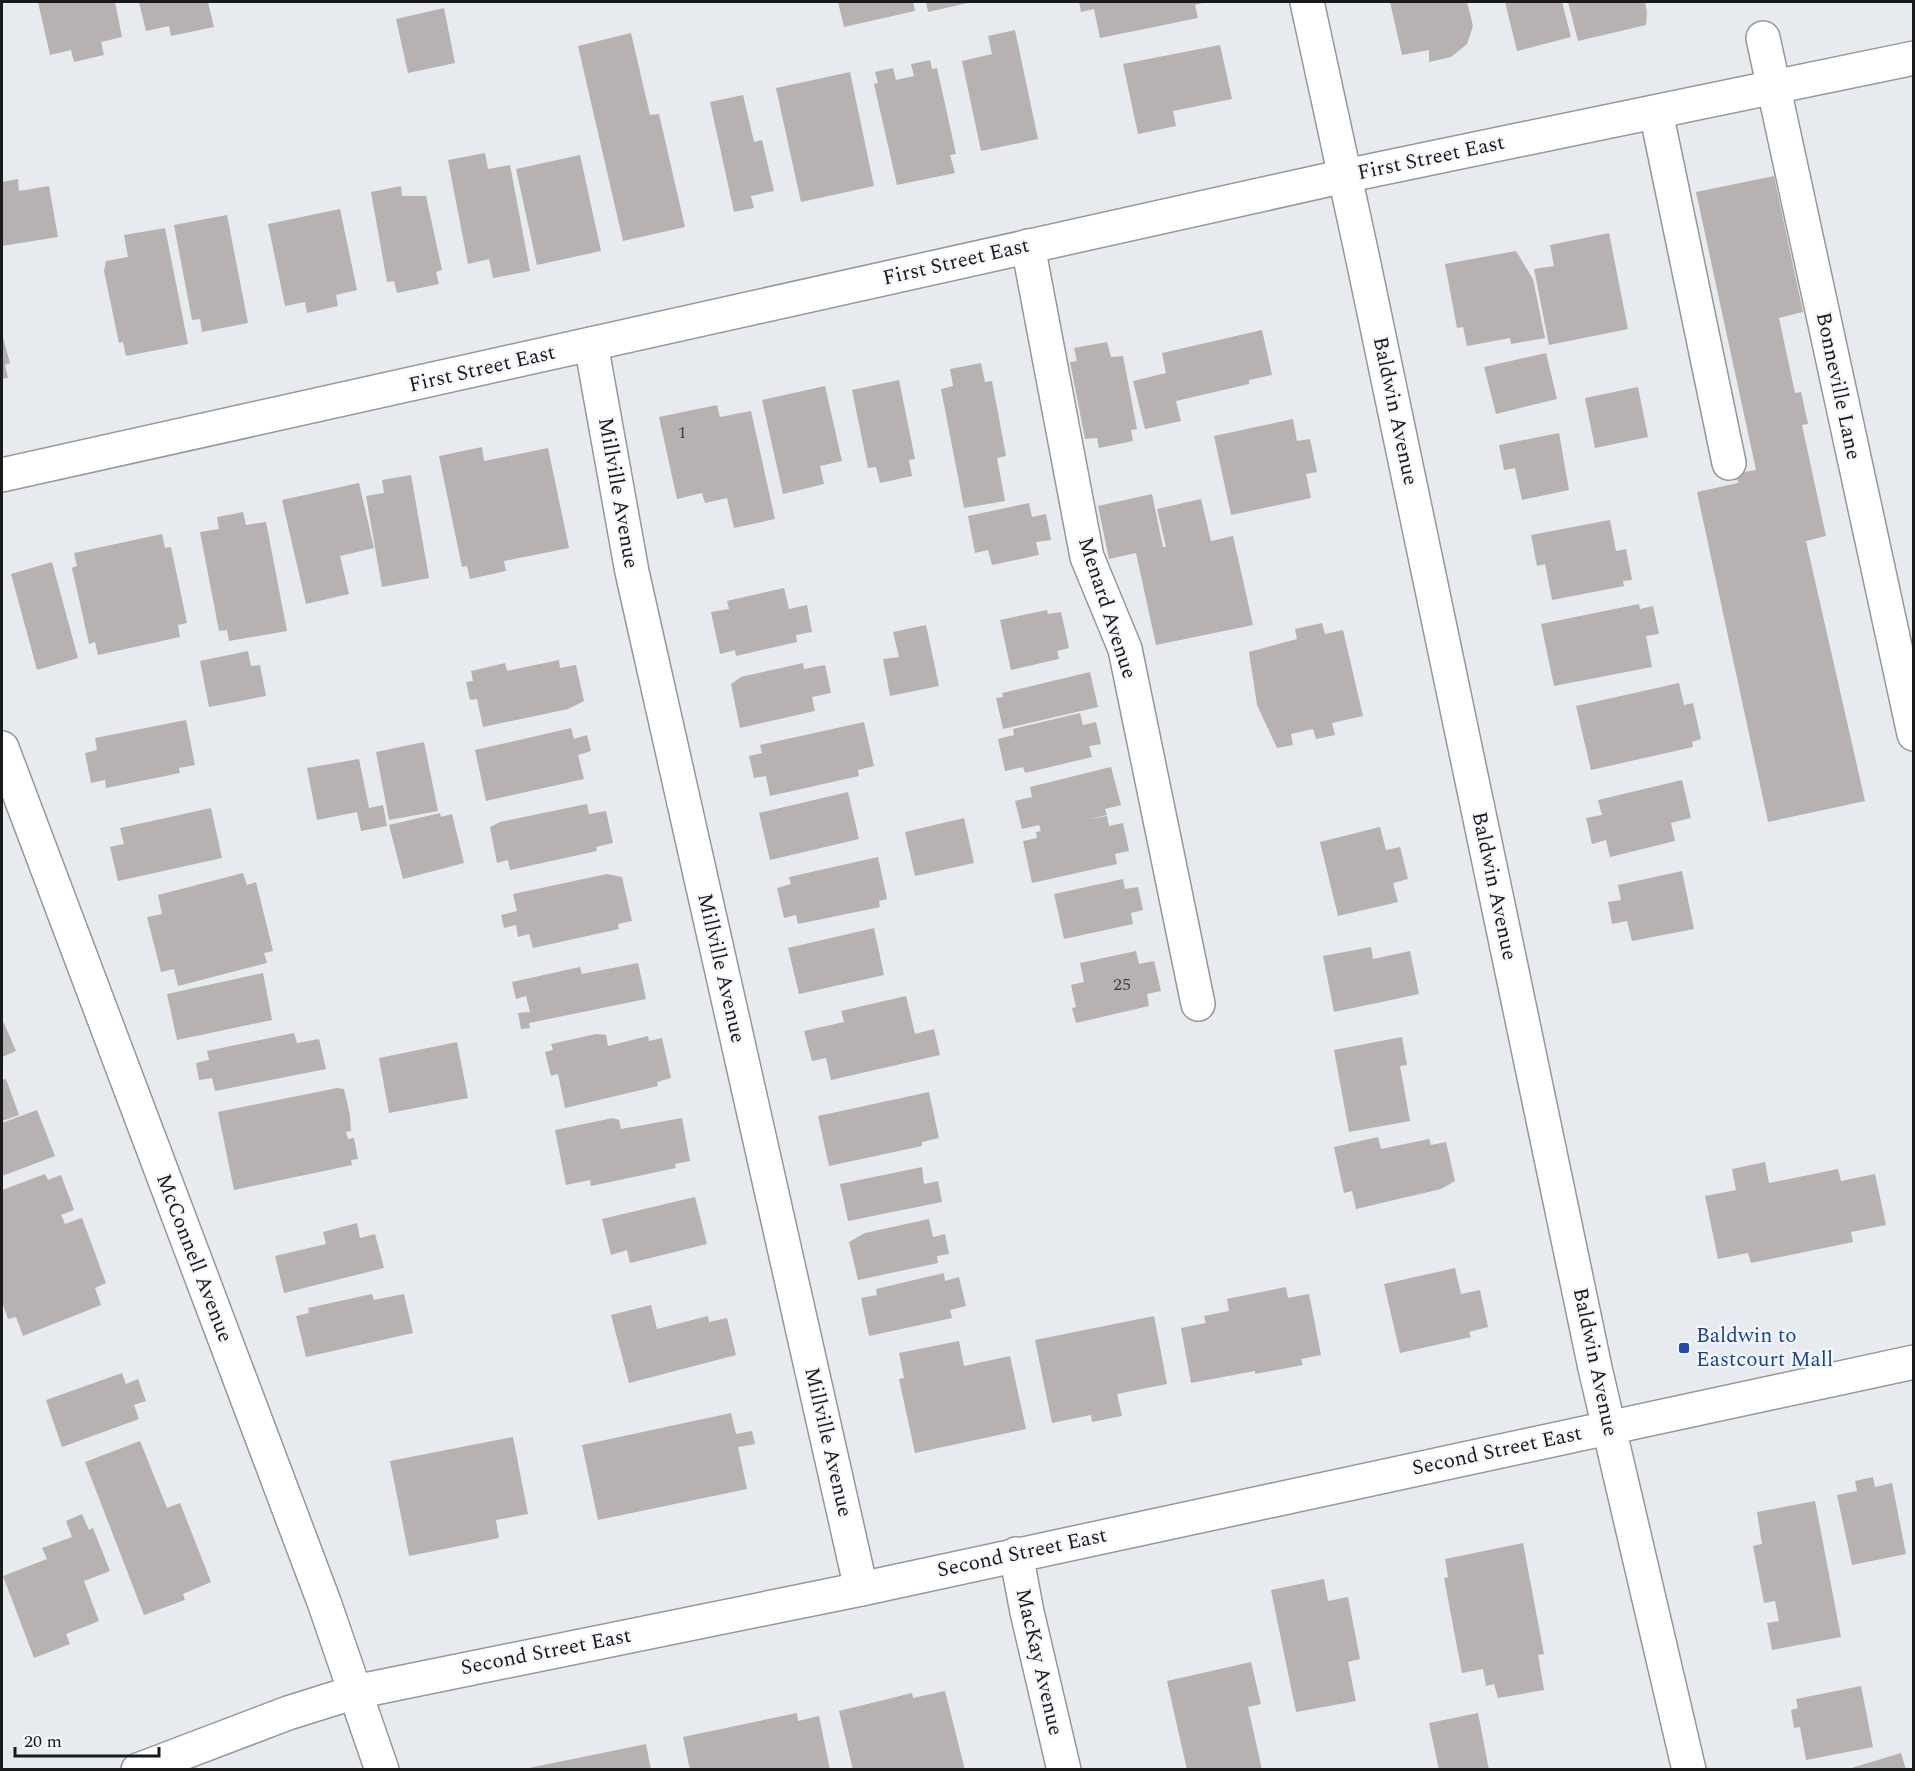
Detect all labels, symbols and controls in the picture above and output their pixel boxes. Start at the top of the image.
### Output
street label: First Street East [1354,127,1508,189]
street label: First Street East [879,230,1033,294]
street label: Bonneville Lane [1807,309,1869,463]
street label: Baldwin Avenue [1364,334,1426,488]
street label: First Street East [405,337,559,401]
street label: Millville Avenue [589,415,647,571]
house number: 1 [678,419,687,446]
street label: Menard Avenue [1069,533,1145,683]
street label: Baldwin Avenue [1463,809,1525,963]
street label: Millville Avenue [688,890,754,1046]
house number: 25 [1113,971,1131,998]
street label: McConnell Avenue [147,1169,241,1347]
street label: Baldwin Avenue [1564,1285,1626,1439]
place label: Baldwin to Eastcourt Mall [1696,1320,1833,1376]
marker: Baldwin to Eastcourt Mall [1677,1341,1691,1355]
street label: Millville Avenue [795,1364,861,1520]
street label: Second Street East [1409,1417,1585,1485]
street label: Second Street East [934,1519,1110,1587]
street label: MacKay Avenue [1007,1585,1071,1739]
street label: Second Street East [458,1620,634,1684]
scale bar [15,1720,159,1758]
text: 20 m [24,1728,62,1755]

